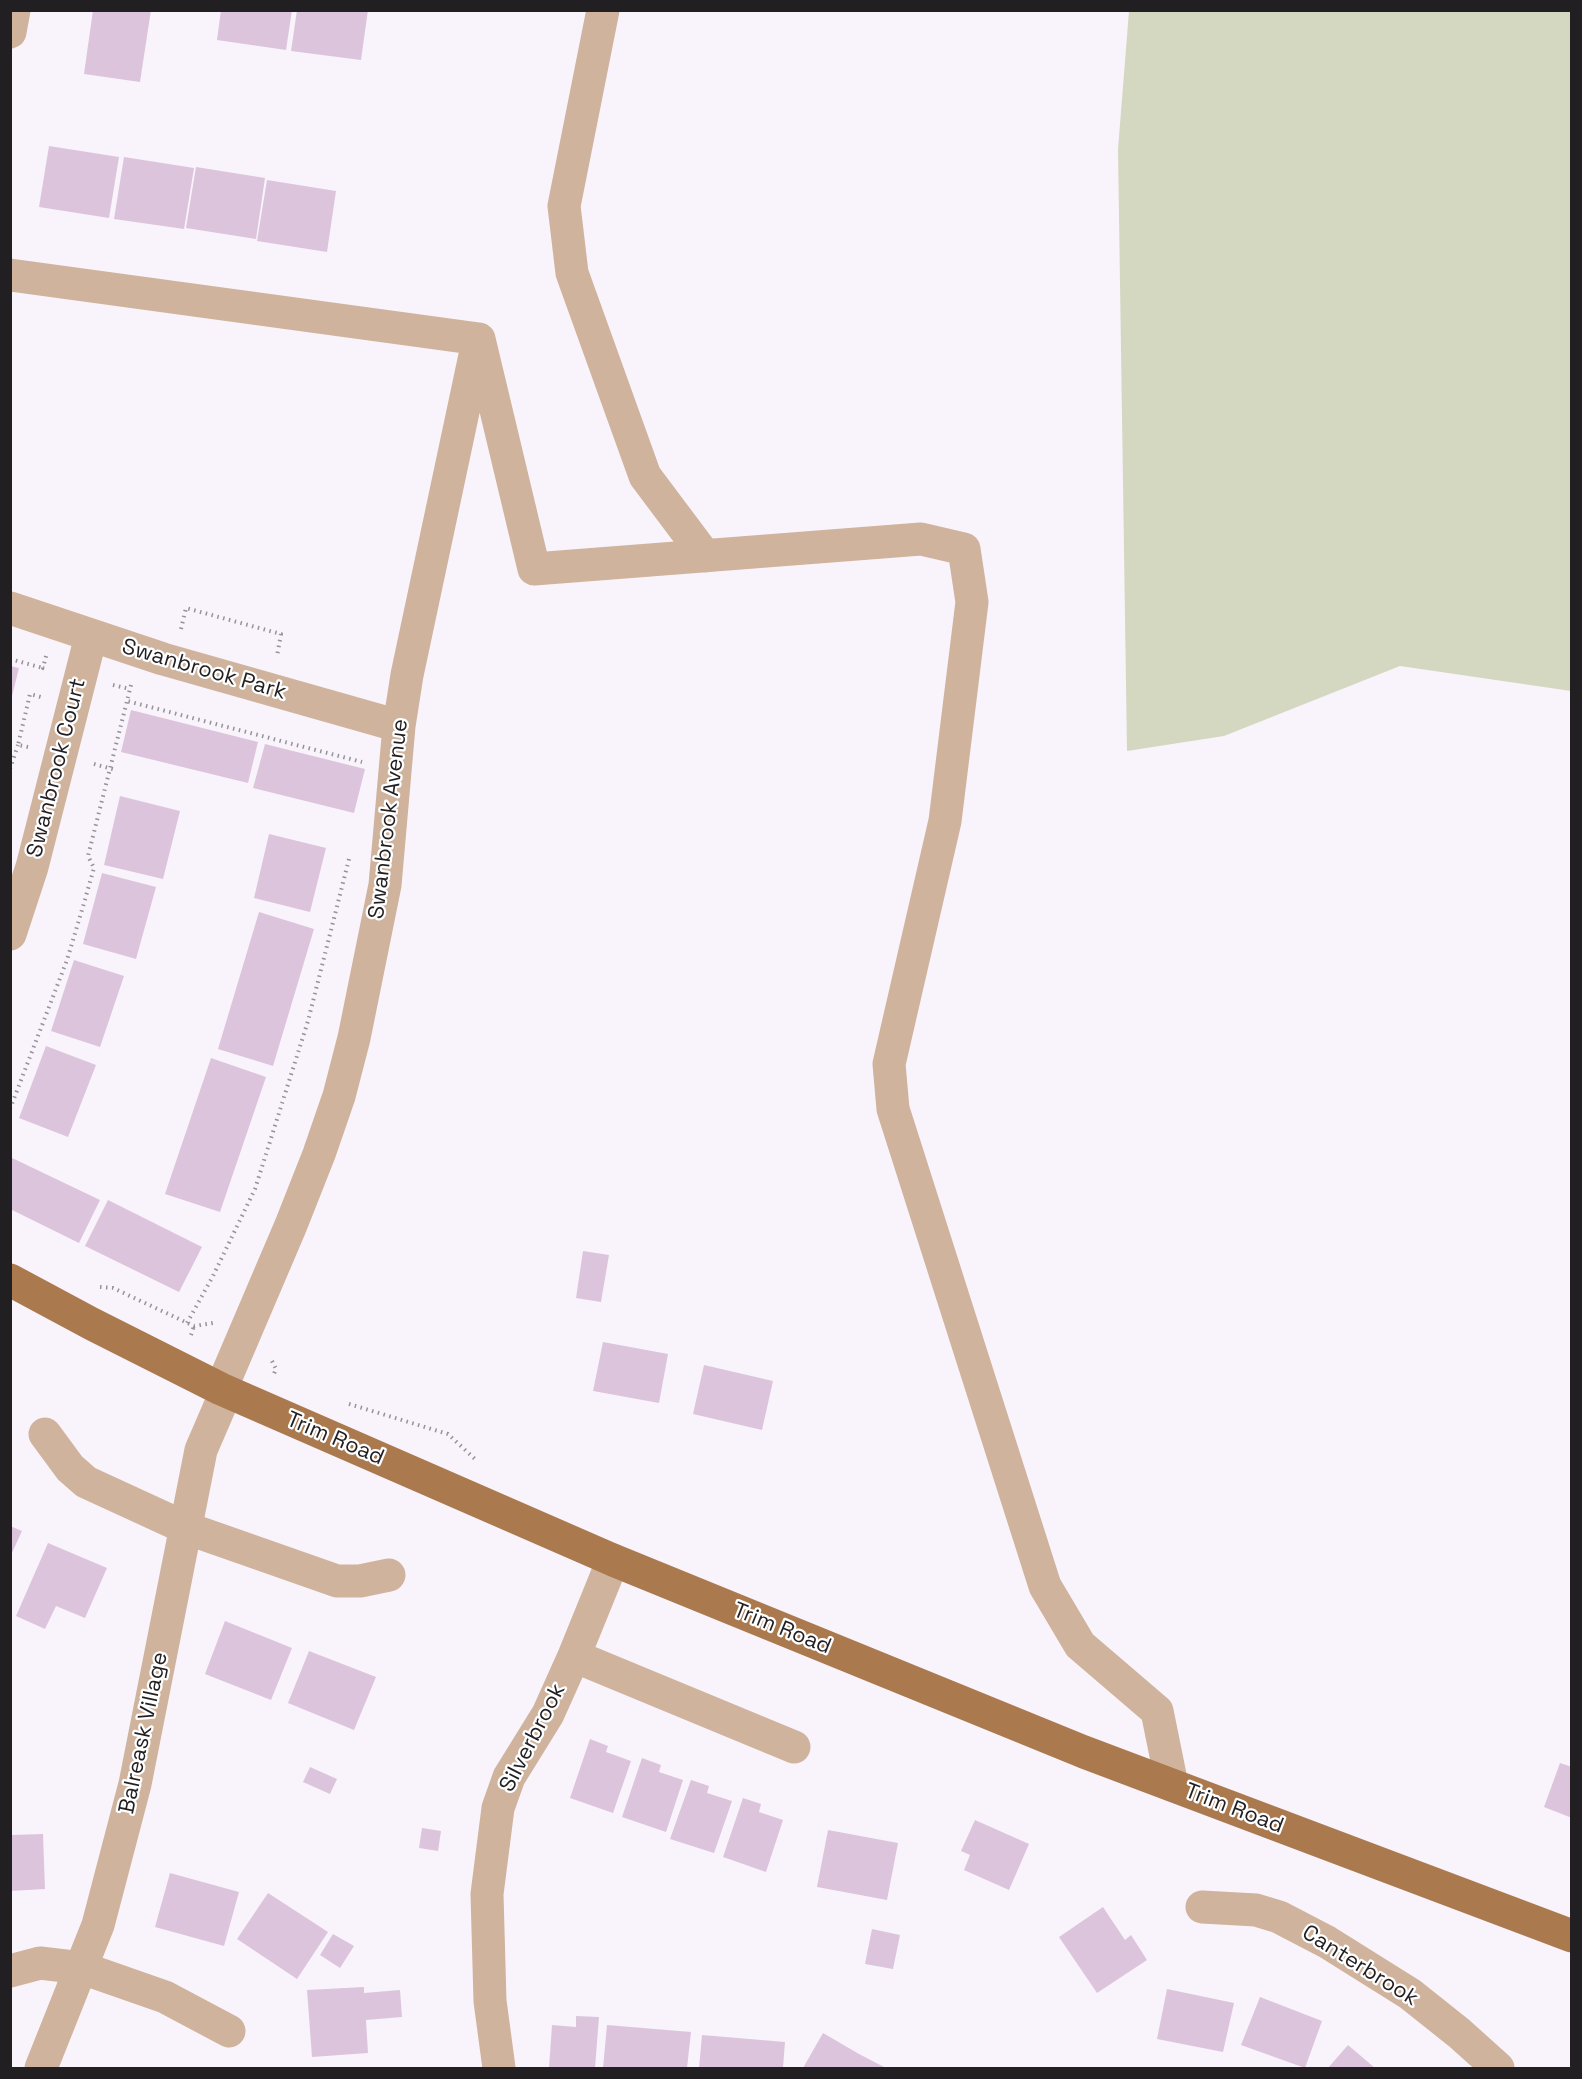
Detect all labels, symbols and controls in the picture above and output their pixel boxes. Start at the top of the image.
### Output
street label: Swanbrook Park [119,634,289,706]
street label: Swanbrook Court [22,676,92,860]
street label: Swanbrook Avenue [364,717,414,921]
street label: Trim Road [282,1407,388,1471]
street label: Trim Road [729,1597,835,1661]
street label: Balreask Village [114,1650,174,1816]
street label: Silverbrook [494,1679,572,1797]
street label: Trim Road [1181,1778,1287,1840]
street label: Canterbrook [1297,1920,1423,2012]

